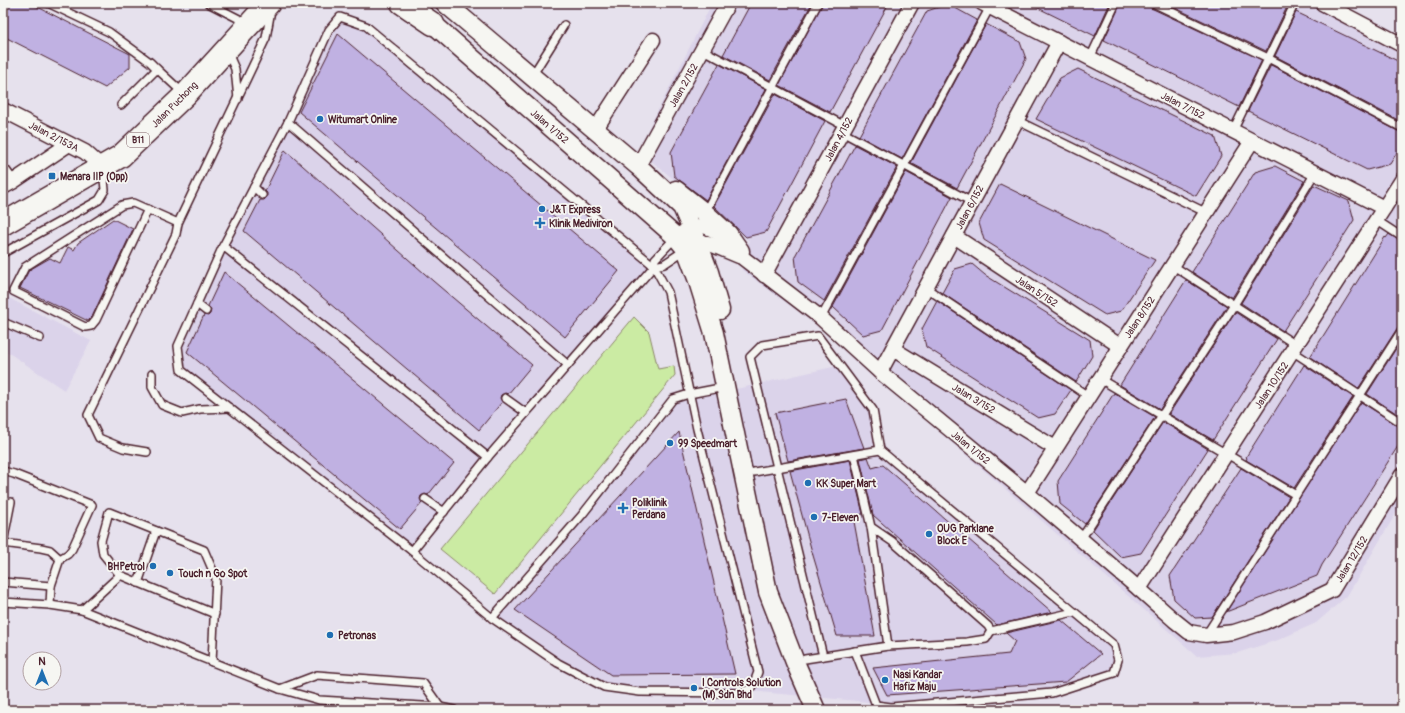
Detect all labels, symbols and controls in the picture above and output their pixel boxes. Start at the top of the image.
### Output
street label: Jalan 2/152 [667,61,701,109]
street label: Jalan Puchong [149,79,200,130]
street label: Jalan 7/152 [1159,90,1207,122]
street label: Jalan 1/152 [528,107,571,147]
marker: Witumart Online [315,114,325,124]
place label: Witumart Online [328,114,398,126]
street label: Jalan 4/152 [822,115,856,164]
street label: Jalan 2/153A [27,119,81,155]
road number: B11 [127,133,149,147]
marker: Menara IIP (Opp) [47,171,57,181]
place label: Menara IIP (Opp) [60,171,128,183]
street label: Jalan 6/152 [953,183,987,232]
marker: J&T Express [537,204,547,214]
place label: J&T Express [550,204,601,216]
marker: Klinik Mediviron [534,217,546,229]
place label: Klinik Mediviron [549,218,613,230]
street label: Jalan 5/152 [1013,274,1060,310]
street label: Jalan 8/152 [1122,294,1158,341]
street label: Jalan 10/152 [1252,360,1292,411]
street label: Jalan 3/152 [950,381,998,417]
street label: Jalan 1/152 [949,429,993,467]
marker: 99 Speedmart [665,438,675,448]
place label: 99 Speedmart [678,438,738,450]
marker: KK Super Mart [803,478,813,488]
place label: KK Super Mart [816,478,877,490]
place label: Poliklinik Perdana [632,497,668,521]
marker: Poliklinik Perdana [617,502,629,514]
marker: 7-Eleven [809,512,819,522]
place label: 7-Eleven [822,512,859,524]
place label: OUG Parklane Block E [937,523,995,547]
marker: OUG Parklane Block E [924,529,934,539]
street label: Jalan 12/152 [1333,534,1371,585]
place label: BHPetrol [107,561,145,573]
marker: BHPetrol [148,561,158,571]
marker: Touch n Go Spot [165,568,175,578]
place label: Touch n Go Spot [177,568,248,580]
marker: Petronas [325,630,335,640]
place label: Petronas [338,630,376,642]
north arrow [22,651,62,691]
text: N [38,655,46,668]
place label: Nasi Kandar Hafiz Maju [893,669,942,693]
marker: Nasi Kandar Hafiz Maju [880,675,890,685]
place label: I Controls Solution (M) Sdn Bhd [702,677,781,701]
marker: I Controls Solution (M) Sdn Bhd [689,683,699,693]

